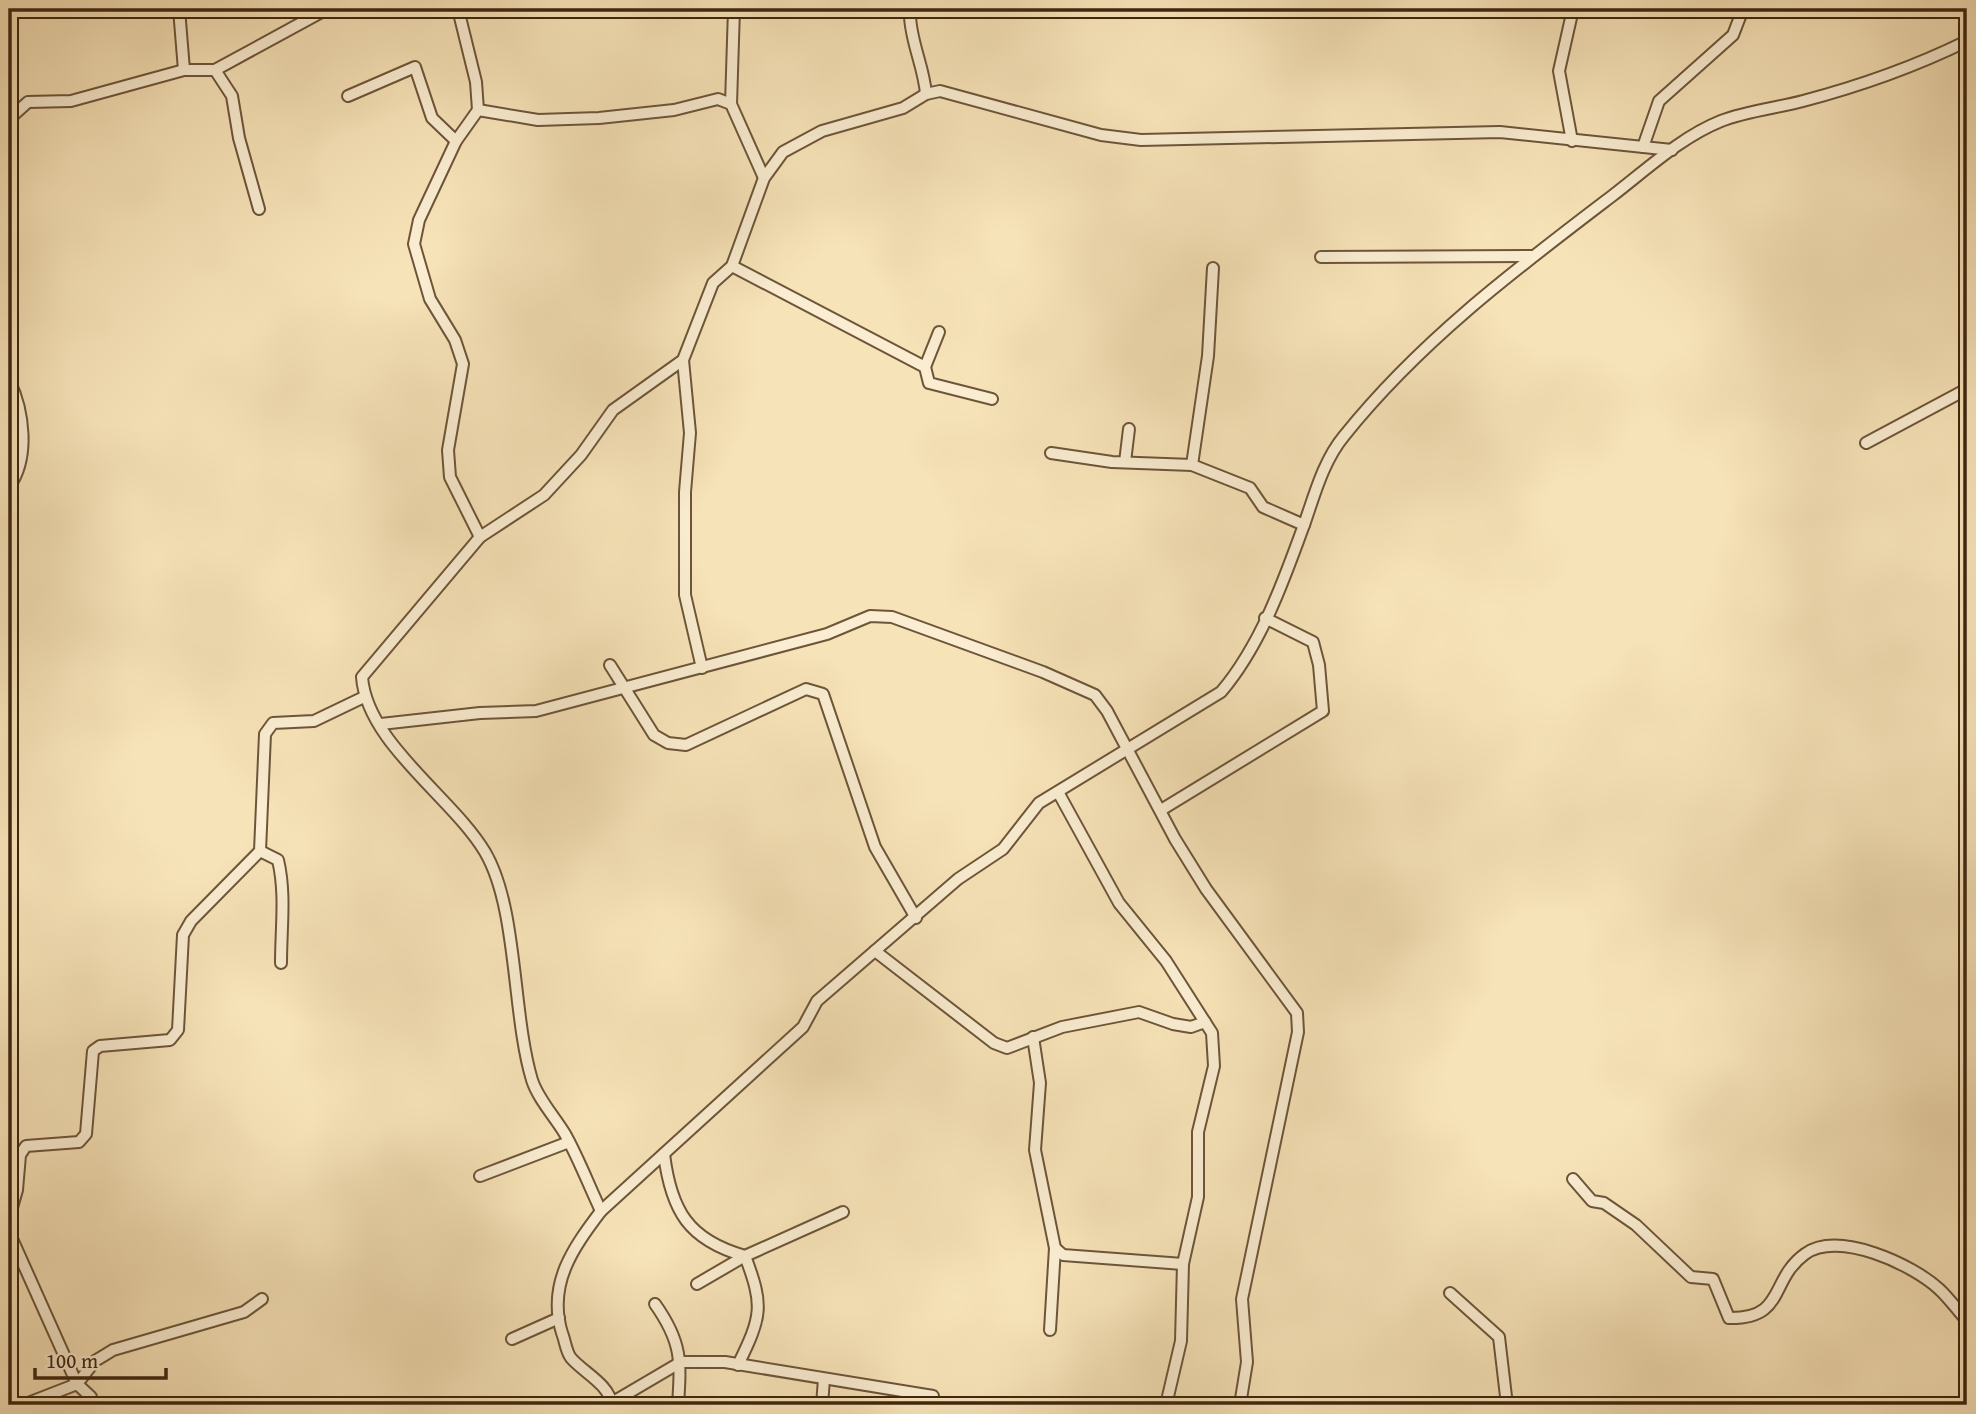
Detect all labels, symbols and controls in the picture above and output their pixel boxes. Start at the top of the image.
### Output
scale bar [35,1337,166,1381]
text: 100 m [46,1345,98,1376]

